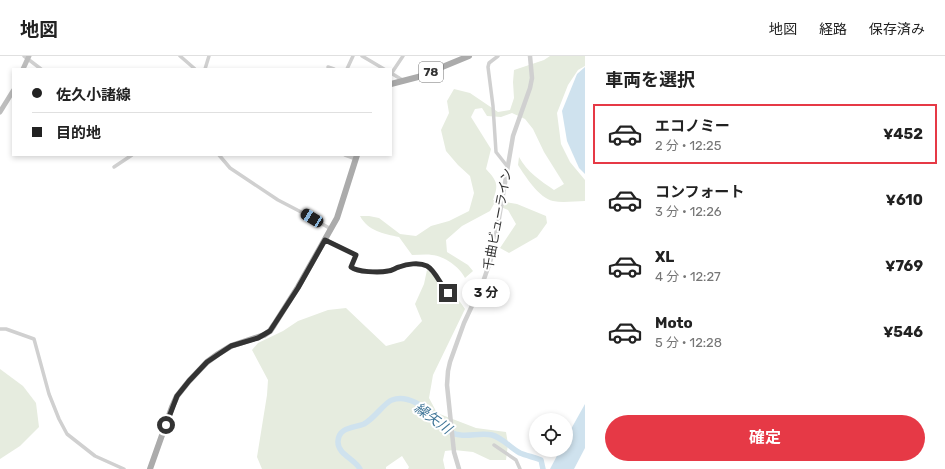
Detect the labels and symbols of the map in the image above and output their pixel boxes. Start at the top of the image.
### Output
road number: 78 [419,62,443,82]
street label: 千曲ビューライン [480,167,515,272]
car [299,207,325,229]
callout: 3 分 [462,279,510,307]
route end [439,284,457,302]
water label: 繰矢川 [411,399,456,439]
route start [157,416,175,434]

